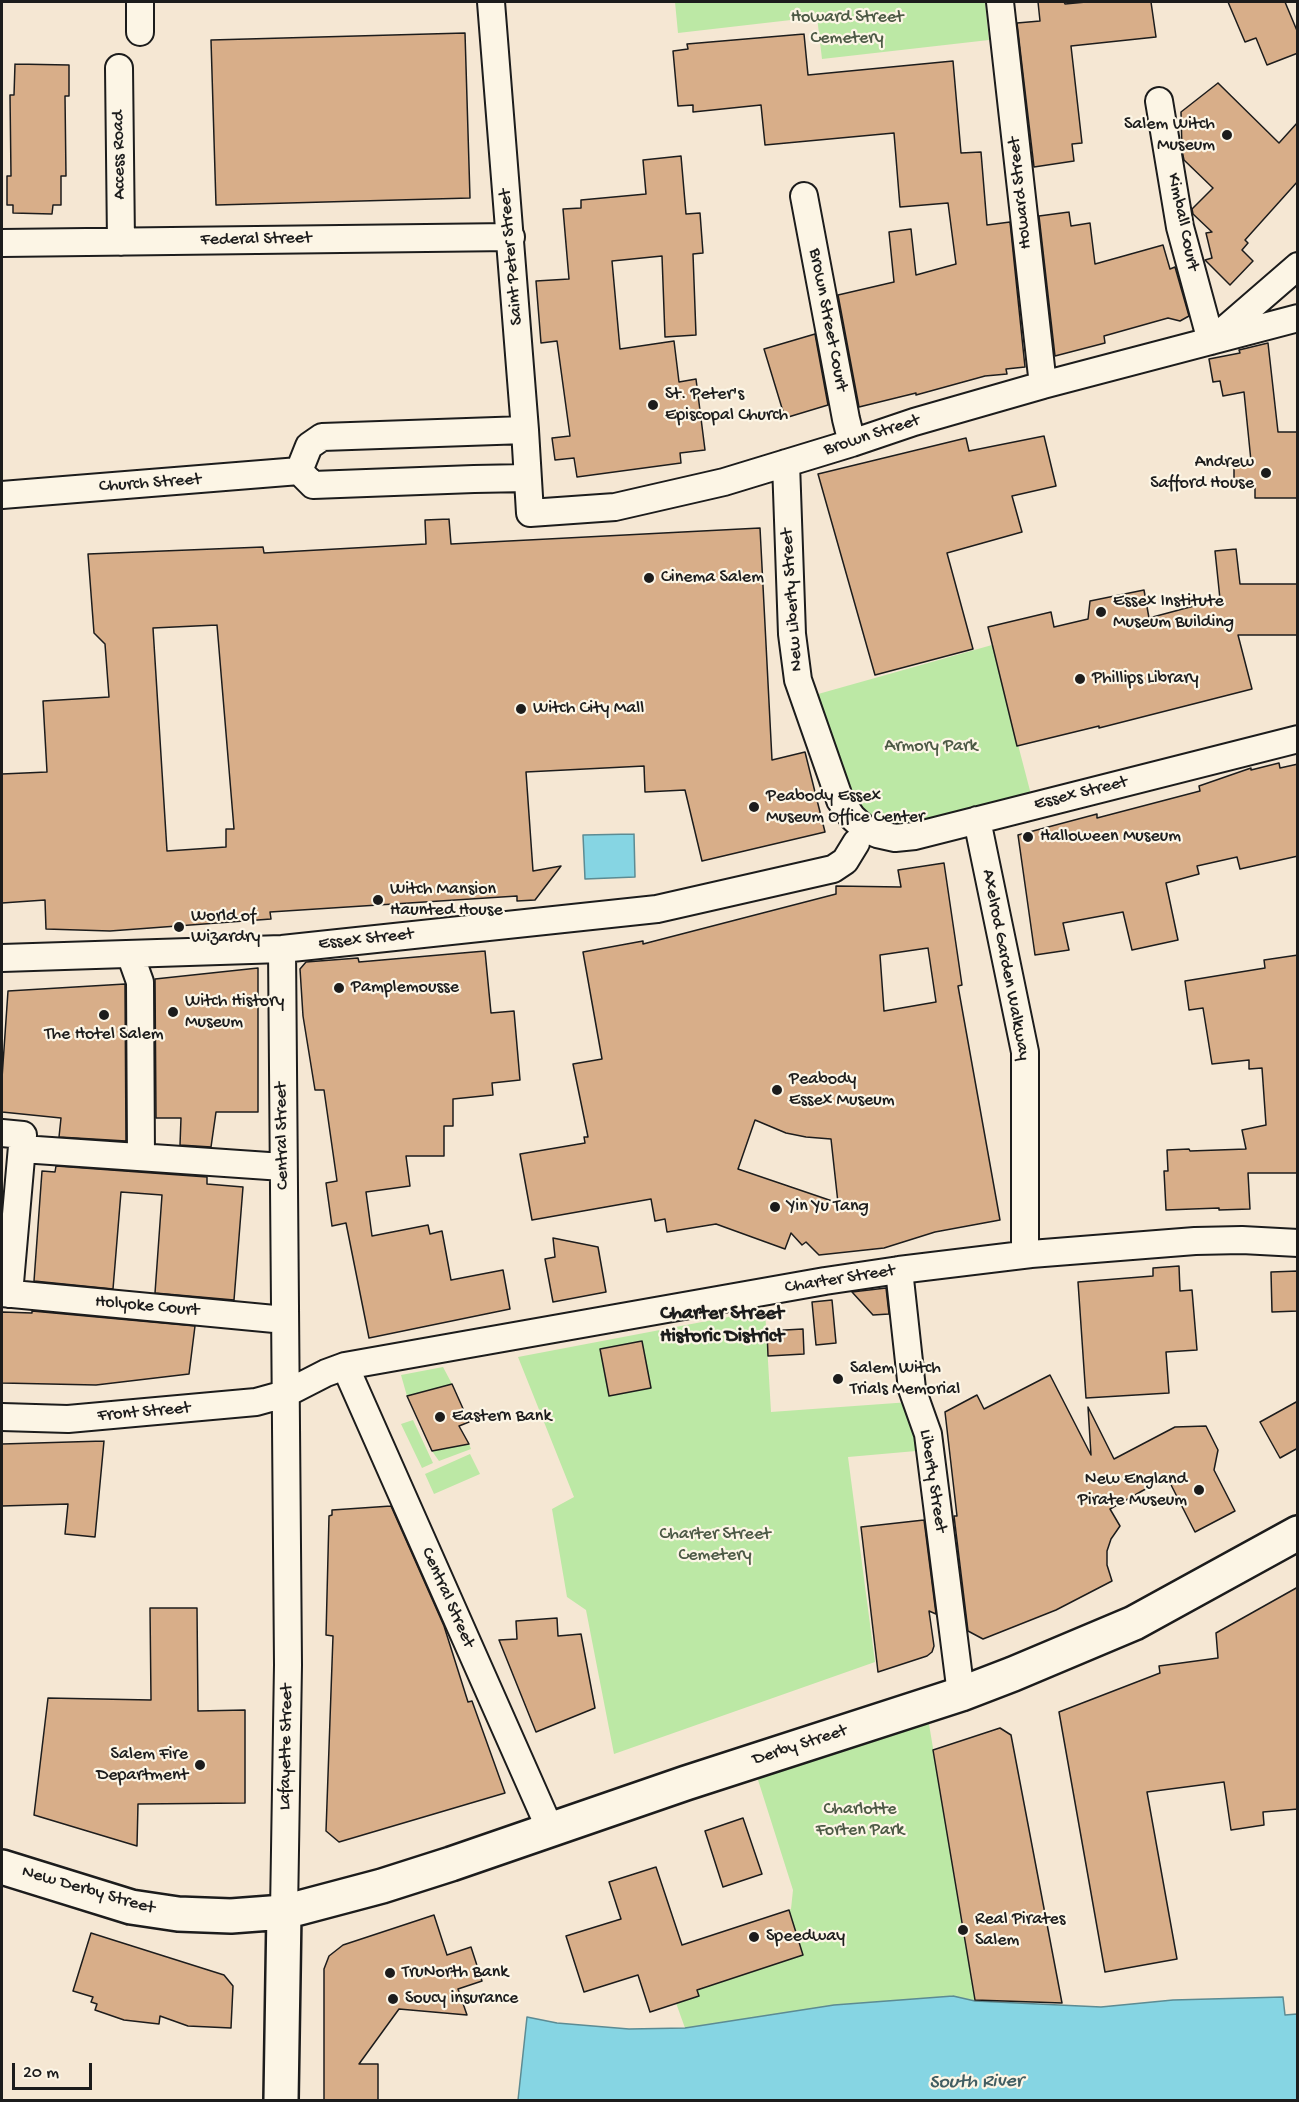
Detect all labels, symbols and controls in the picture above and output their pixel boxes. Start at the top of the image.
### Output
park label: Howard Street Cemetery [791,7,903,50]
street label: Access Road [108,110,132,200]
place label: Salem Witch Museum [1124,114,1215,156]
marker: Salem Witch Museum [1220,128,1234,142]
street label: Howard Street [1004,136,1038,250]
street label: Kimball Court [1161,171,1203,273]
street label: Saint Peter Street [495,188,529,326]
street label: Federal Street [200,228,312,252]
street label: Brown Street Court [803,247,851,393]
place label: St. Peter's Episcopal Church [665,384,788,426]
marker: St. Peter's Episcopal Church [646,398,660,412]
street label: Brown Street [821,410,923,462]
place label: Andrew Safford House [1150,452,1254,494]
marker: Andrew Safford House [1259,466,1273,480]
street label: Church Street [98,470,202,498]
street label: New Liberty Street [777,528,809,672]
place label: Cinema Salem [661,567,764,589]
marker: Cinema Salem [642,571,656,585]
place label: Essex Institute Museum Building [1113,591,1234,634]
marker: Essex Institute Museum Building [1094,605,1108,619]
place label: Phillips Library [1092,668,1199,690]
marker: Phillips Library [1073,672,1087,686]
place label: Witch City Mall [533,698,644,720]
marker: Witch City Mall [514,702,528,716]
park label: Armory Park [885,736,977,758]
street label: Essex Street [1032,772,1130,816]
place label: Peabody Essex Museum Office Center [766,786,924,828]
marker: Peabody Essex Museum Office Center [747,800,761,814]
place label: Halloween Museum [1040,826,1181,848]
marker: Halloween Museum [1021,830,1035,844]
street label: Axelrod Garden Walkway [976,868,1034,1062]
place label: Witch Mansion Haunted House [390,879,503,922]
marker: Witch Mansion Haunted House [371,893,385,907]
place label: World of Wizardry [191,906,260,948]
marker: World of Wizardry [172,920,186,934]
street label: Essex Street [317,924,415,956]
place label: Pamplemousse [351,977,459,999]
marker: Pamplemousse [332,981,346,995]
place label: Witch History Museum [185,991,284,1034]
marker: Witch History Museum [166,1005,180,1019]
marker: The Hotel Salem [97,1008,111,1022]
place label: The Hotel Salem [44,1024,164,1046]
place label: Peabody Essex Museum [789,1069,895,1112]
street label: Central Street [271,1082,295,1190]
marker: Peabody Essex Museum [770,1083,784,1097]
place label: Yin Yu Tang [787,1196,869,1218]
marker: Yin Yu Tang [768,1200,782,1214]
street label: Charter Street [783,1261,897,1299]
street label: Holyoke Court [94,1292,200,1322]
district label: Charter Street Historic District [660,1303,784,1350]
place label: Salem Witch Trials Memorial [850,1358,960,1400]
marker: Salem Witch Trials Memorial [831,1372,845,1386]
street label: Front Street [97,1398,191,1428]
place label: Eastern Bank [452,1406,551,1428]
marker: Eastern Bank [433,1410,447,1424]
street label: Liberty Street [913,1428,951,1534]
place label: New England Pirate Museum [1078,1469,1187,1512]
marker: New England Pirate Museum [1192,1483,1206,1497]
park label: Charter Street Cemetery [659,1524,771,1567]
street label: Central Street [415,1544,479,1652]
street label: Lafayette Street [275,1684,299,1810]
street label: Derby Street [750,1721,850,1771]
place label: Salem Fire Department [96,1744,188,1786]
marker: Salem Fire Department [193,1758,207,1772]
park label: Charlotte Forten Park [816,1799,904,1842]
street label: New Derby Street [19,1862,157,1920]
place label: Real Pirates Salem [975,1909,1065,1952]
marker: Real Pirates Salem [956,1923,970,1937]
place label: Speedway [766,1926,845,1948]
marker: Speedway [747,1930,761,1944]
place label: TruNorth Bank [402,1962,508,1984]
marker: TruNorth Bank [383,1966,397,1980]
place label: Soucy insurance [405,1988,518,2010]
marker: Soucy insurance [386,1992,400,2006]
scale bar [15,2051,94,2089]
text: 20 m [23,2063,59,2084]
water label: South River [929,2070,1023,2096]

